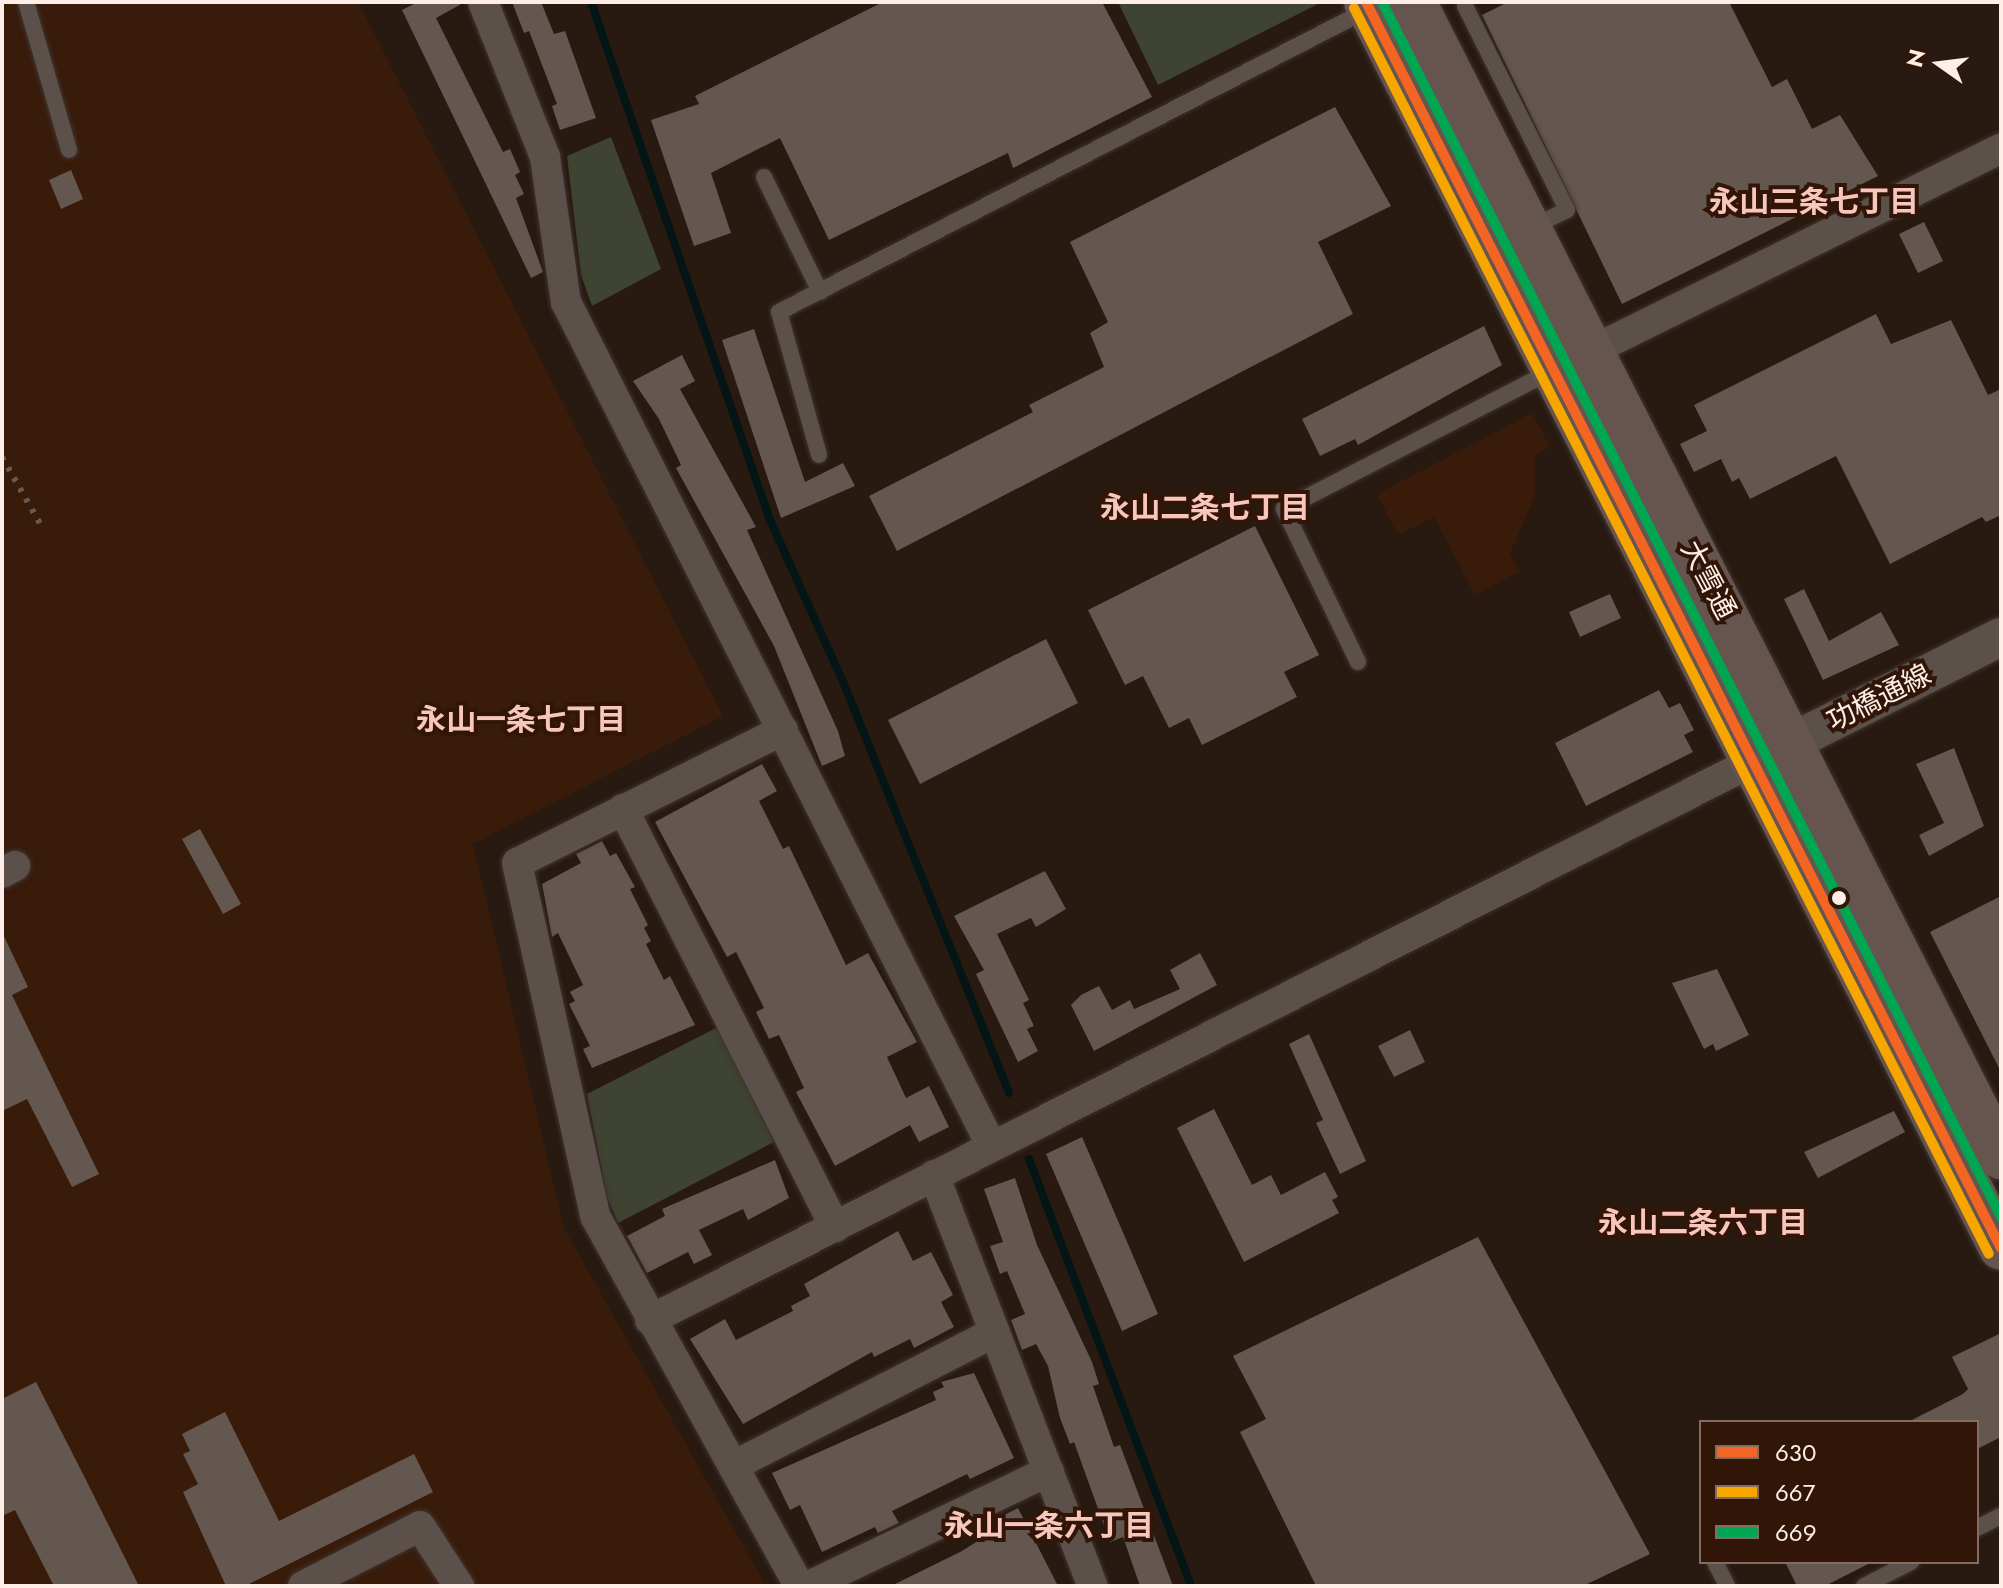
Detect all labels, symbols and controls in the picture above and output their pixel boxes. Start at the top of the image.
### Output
north arrow [1899,24,1979,104]
text: N [1898,46,1933,71]
district label: 永山三条七丁目 [1709,184,1919,220]
district label: 永山二条七丁目 [1100,490,1310,526]
street label: 大雪通 [1673,535,1743,625]
street label: 功橋通線 [1821,658,1937,738]
district label: 永山一条七丁目 [416,702,626,738]
unlabelled marker [1831,890,1847,906]
district label: 永山二条六丁目 [1598,1205,1808,1241]
legend [1699,1420,1979,1564]
text: 630 [1775,1435,1816,1470]
text: 667 [1775,1475,1815,1510]
district label: 永山一条六丁目 [944,1508,1154,1544]
text: 669 [1775,1515,1816,1550]

